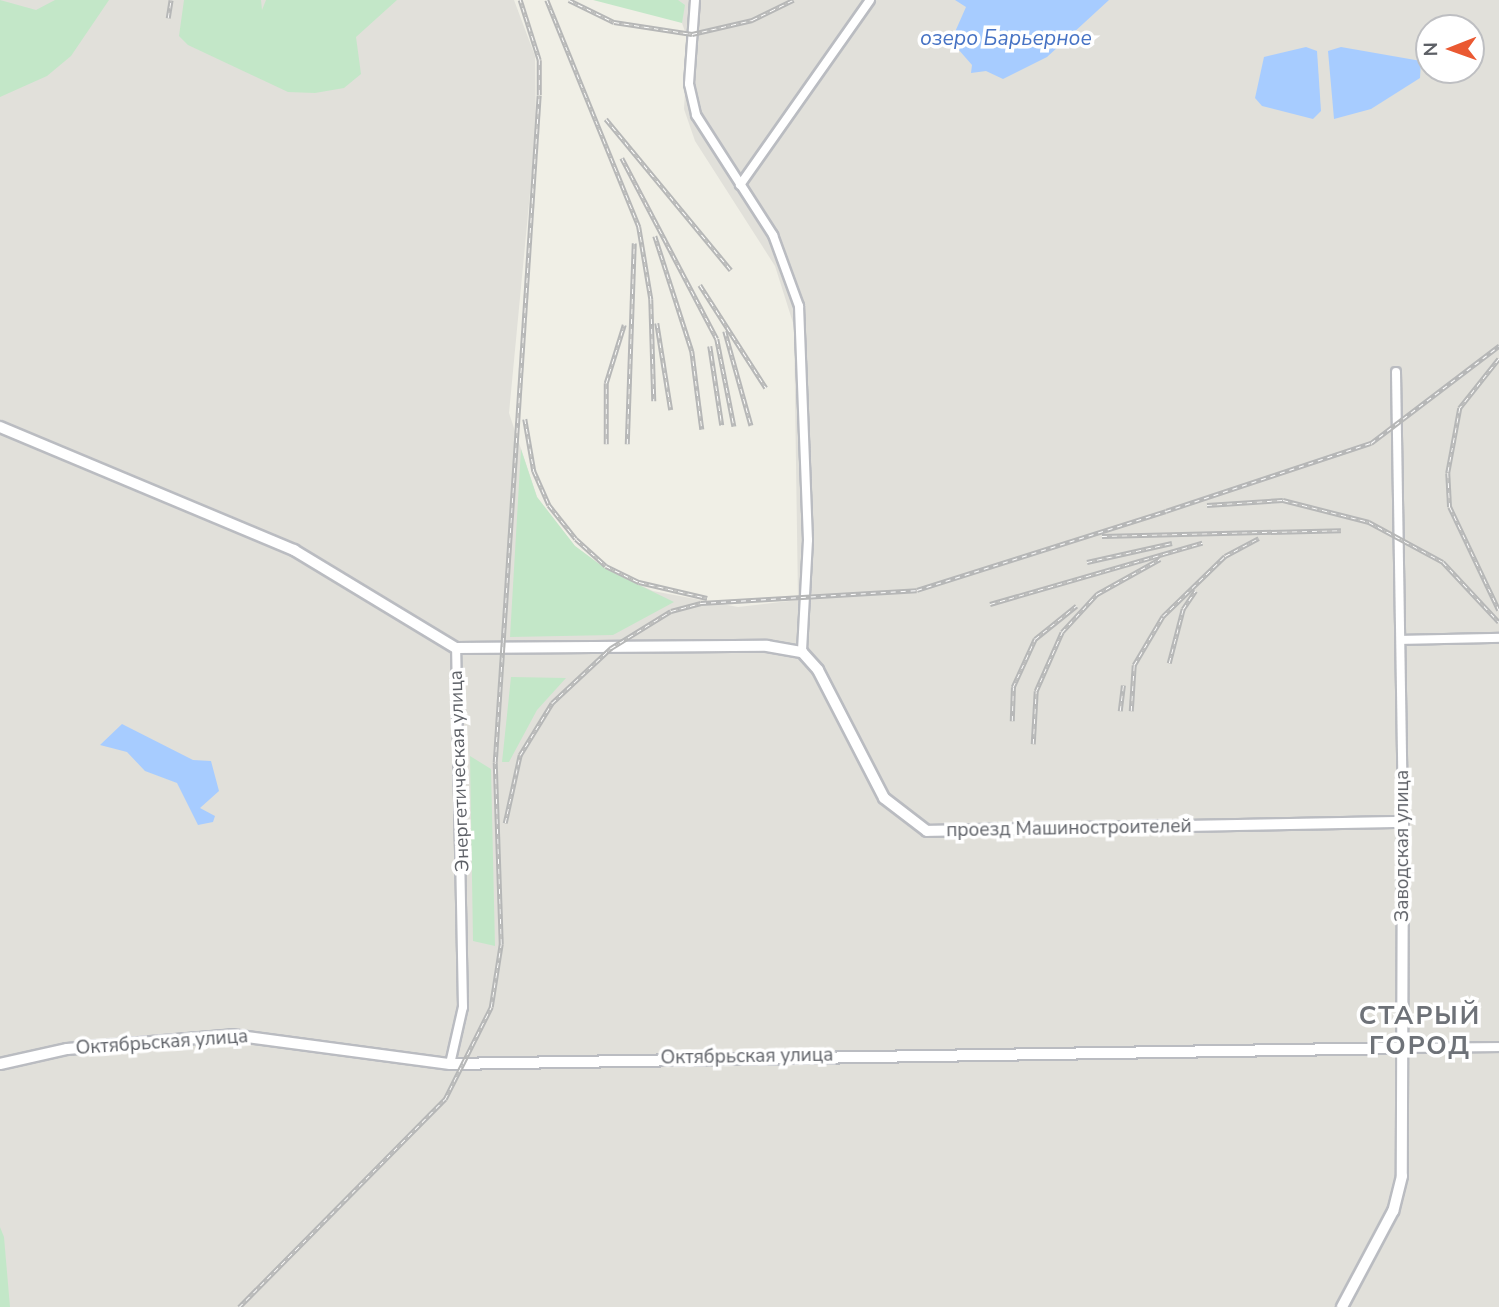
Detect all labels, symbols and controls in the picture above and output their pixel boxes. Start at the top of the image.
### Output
north arrow [1415,14,1485,84]
water label: озеро Барьерное [920,25,1092,51]
text: N [1418,42,1444,57]
street label: Энергетическая улица [445,670,475,872]
street label: Заводская улица [1392,770,1414,922]
street label: проезд Машиностроителей [946,815,1192,843]
district label: СТАРЫЙ ГОРОД [1360,1000,1480,1062]
street label: Октябрьская улица [75,1026,249,1060]
street label: Октябрьская улица [660,1044,834,1070]

